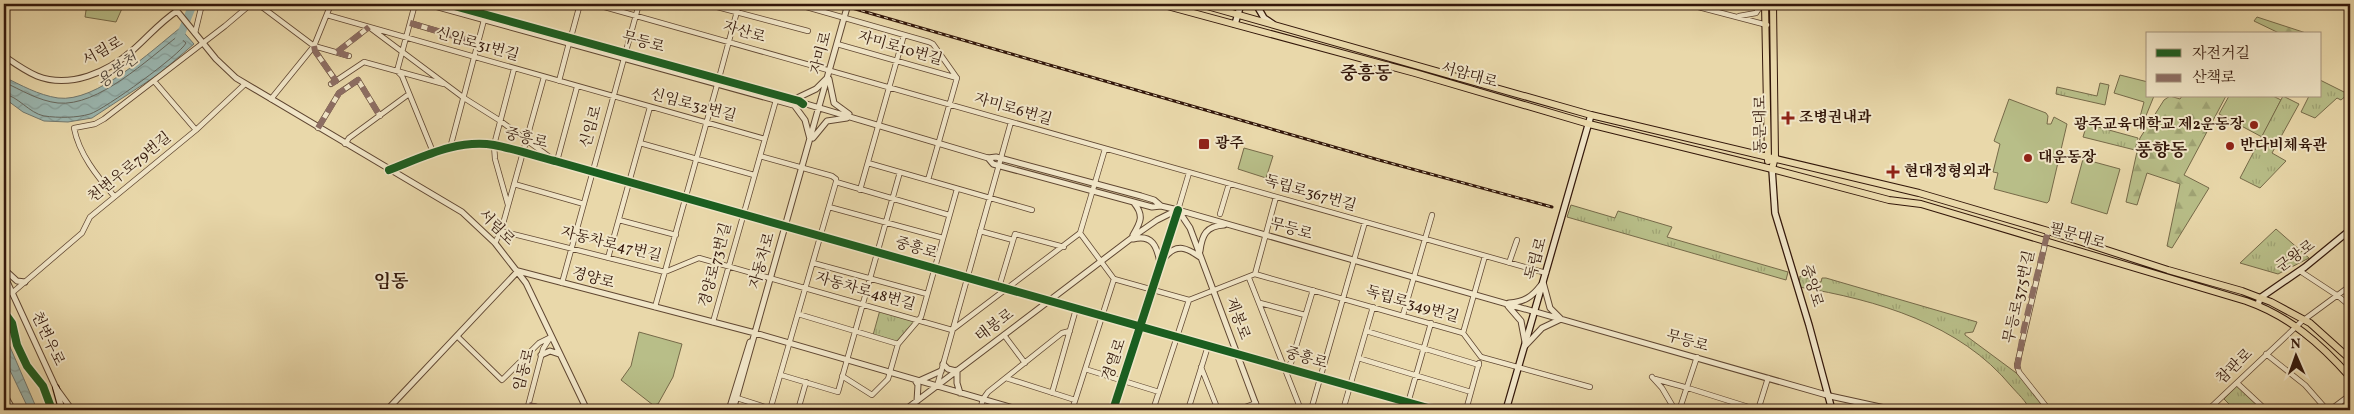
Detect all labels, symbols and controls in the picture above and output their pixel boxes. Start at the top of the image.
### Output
street label: 자산로 [720,17,768,49]
street label: 신임로31번길 [433,23,521,67]
street label: 무등로 [619,27,667,59]
street label: 자미로10번길 [855,27,945,71]
street label: 자미로 [806,29,838,77]
street label: 서림로 [79,32,128,72]
legend [2146,32,2322,98]
text: 자전거길 [2192,44,2250,65]
water label: 용봉천 [93,47,144,94]
street label: 서암대로 [1438,58,1500,94]
district label: 중흥동 [1340,62,1393,87]
text: 산책로 [2192,68,2236,89]
street label: 신임로32번길 [648,84,738,128]
street label: 자미로6번길 [972,89,1054,131]
street label: 동문대로 [1751,95,1772,153]
street label: 신임로 [576,103,608,151]
place label: 조병권내과 [1799,108,1872,129]
marker: 조병권내과 [1781,111,1795,125]
place label: 광주교육대학교 제2운동장 [2074,115,2244,136]
marker: 광주교육대학교 제2운동장 [2248,119,2260,131]
street label: 중흥로 [502,124,550,155]
street label: 천변우로79번길 [84,128,176,208]
place label: 광주 [1215,134,1244,155]
place label: 반다비체육관 [2240,136,2327,157]
marker: 광주 [1197,137,1211,151]
district label: 풍향동 [2135,139,2188,164]
marker: 반다비체육관 [2224,140,2236,152]
place label: 대운동장 [2038,148,2096,169]
marker: 대운동장 [2022,152,2034,164]
place label: 현대정형외과 [1904,162,1991,183]
marker: 현대정형외과 [1886,165,1900,179]
street label: 독립로367번길 [1261,171,1359,217]
street label: 서림로 [473,205,519,251]
street label: 무등로 [1267,214,1315,246]
street label: 필문대로 [2046,218,2108,256]
street label: 경양로73번길 [695,220,737,310]
street label: 자동차로47번길 [558,222,664,268]
street label: 자동차로 [745,230,781,292]
street label: 중흥로 [892,233,940,265]
street label: 독립로 [1521,235,1553,283]
street label: 군왕로 [2272,235,2320,278]
street label: 무등로375번길 [1999,249,2041,345]
street label: 중앙로 [1795,262,1828,310]
street label: 경양로 [569,263,617,295]
street label: 자동차로48번길 [812,268,918,316]
district label: 임동 [374,270,409,295]
street label: 독립로349번길 [1363,282,1461,328]
street label: 제봉로 [1220,295,1254,343]
street label: 태봉로 [971,304,1019,347]
street label: 천변우로 [25,308,69,370]
street label: 무등로 [1663,326,1711,358]
north arrow [2272,332,2322,382]
text: N [2290,335,2301,354]
street label: 경열로 [1098,336,1132,384]
street label: 중흥로 [1282,343,1330,375]
street label: 참판로 [2212,344,2258,390]
street label: 임동로 [509,346,541,394]

